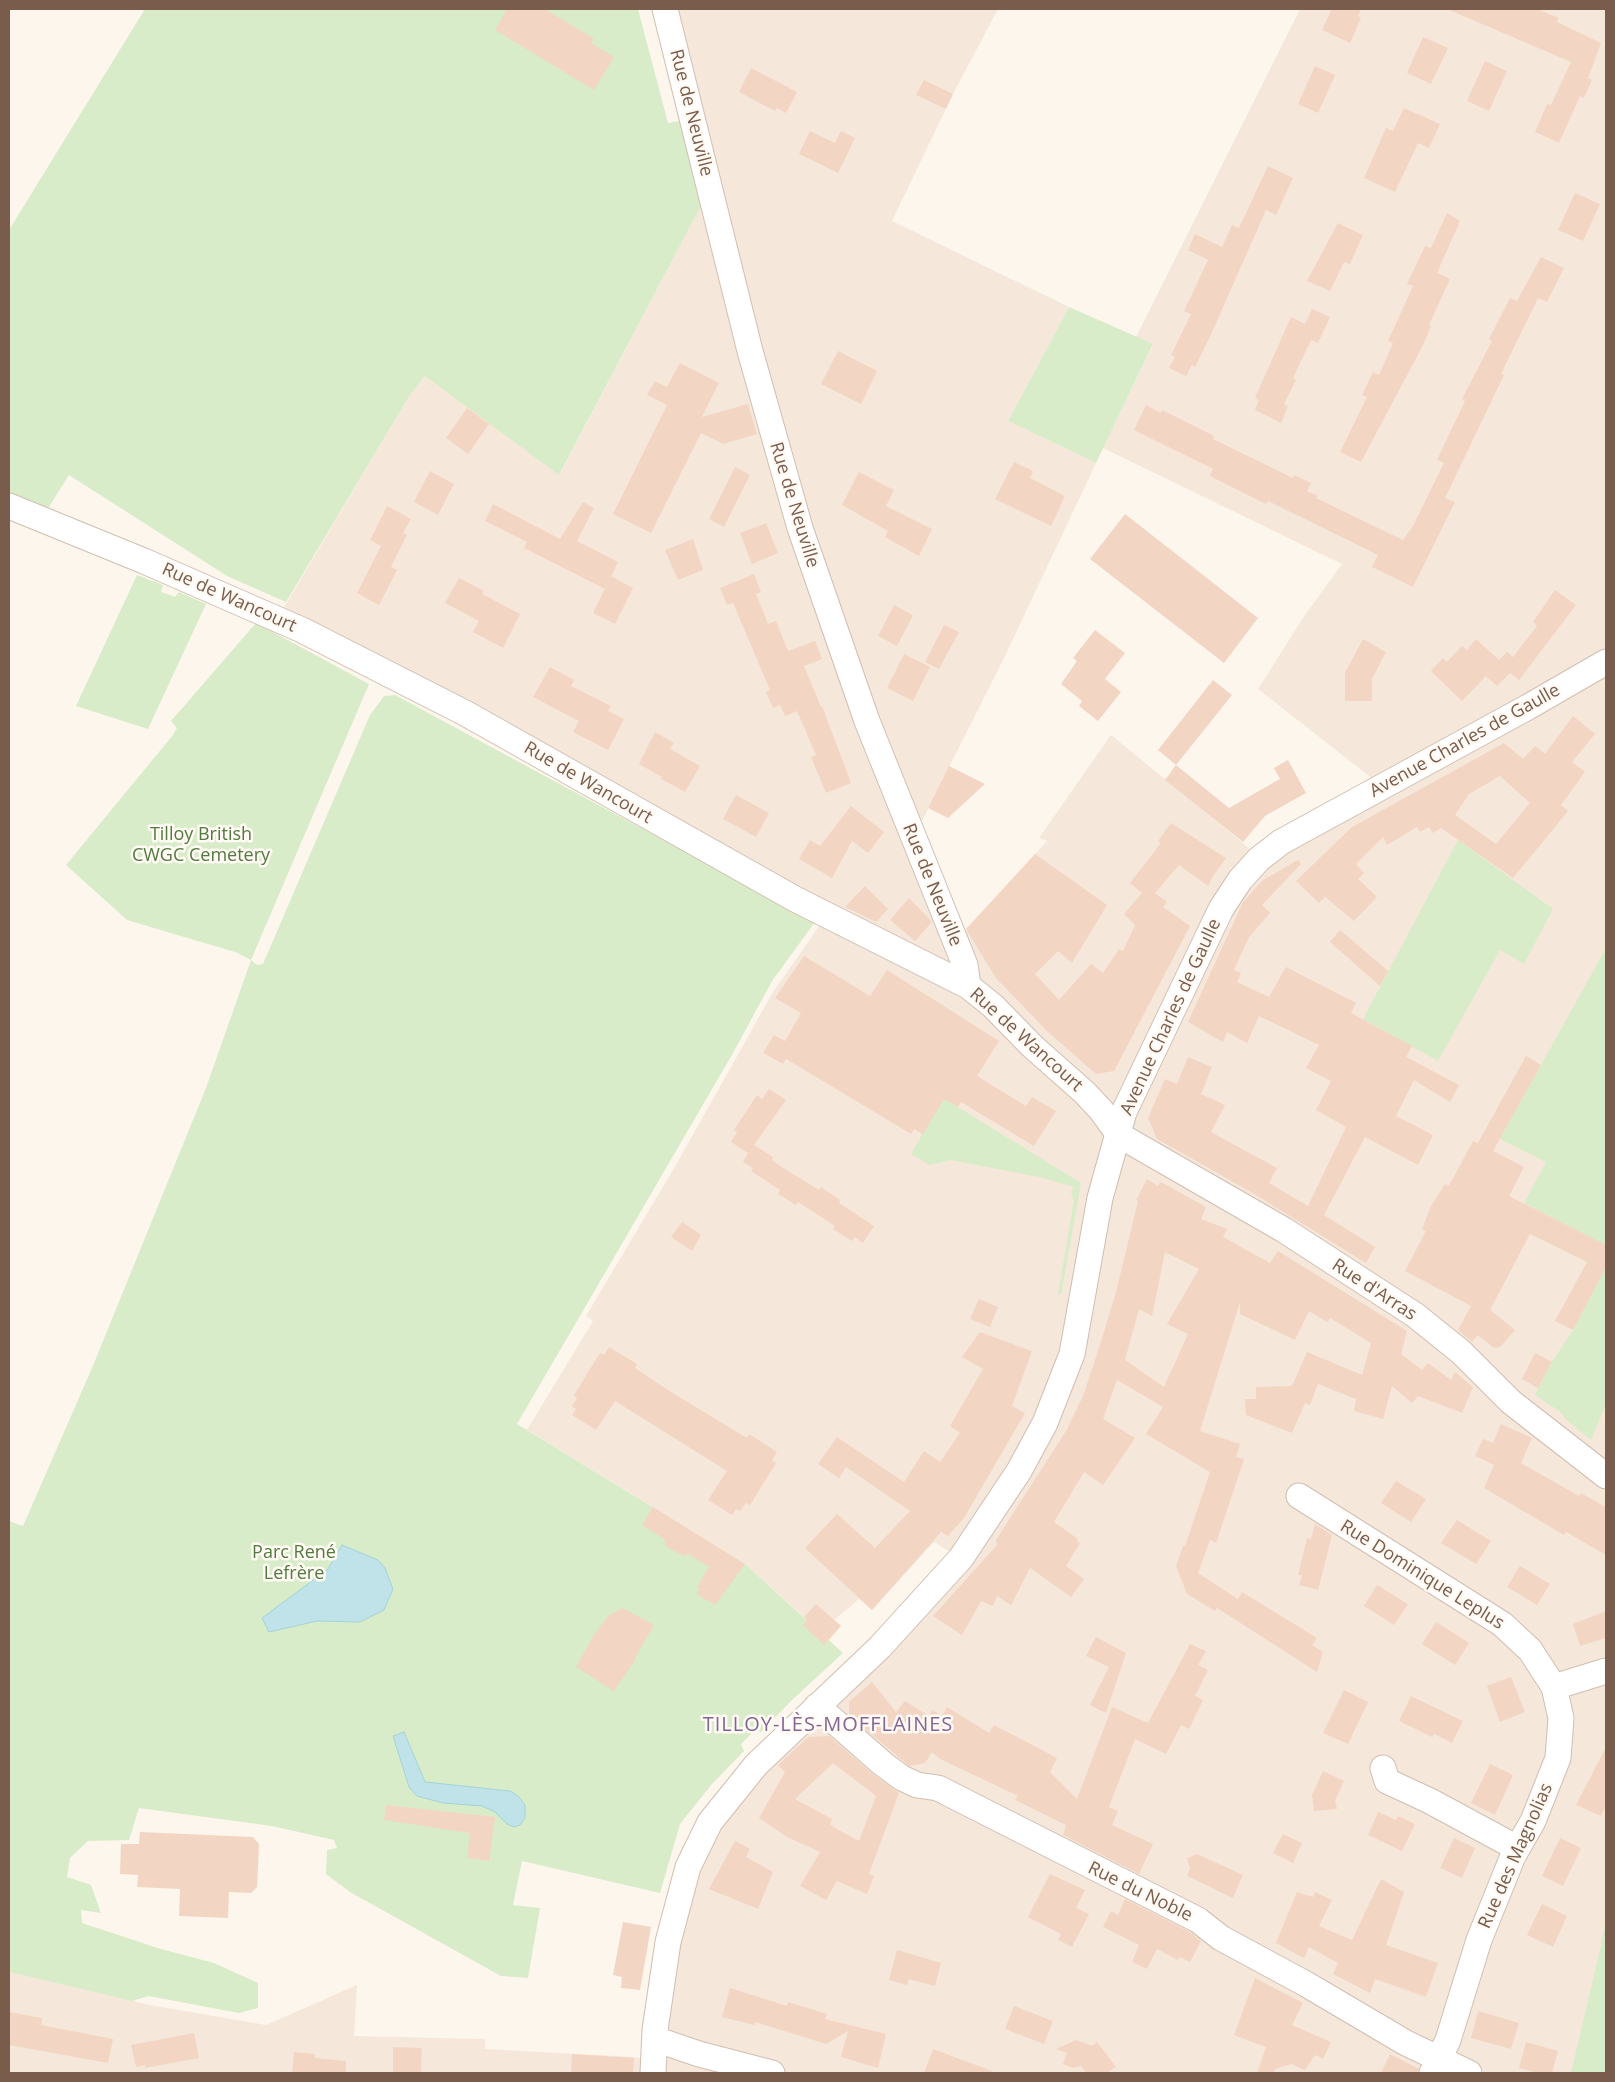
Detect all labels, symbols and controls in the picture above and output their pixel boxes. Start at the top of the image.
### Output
street label: Rue de Neuville [665,47,717,179]
street label: Rue de Neuville [765,440,823,570]
street label: Rue de Wancourt [159,559,299,637]
street label: Avenue Charles de Gaulle [1366,680,1564,802]
street label: Rue de Wancourt [520,737,656,829]
street label: Rue de Neuville [898,821,966,949]
park label: Tilloy British CWGC Cemetery [132,824,270,866]
street label: Avenue Charles de Gaulle [1116,915,1226,1119]
street label: Rue de Wancourt [965,984,1087,1096]
street label: Rue d'Arras [1328,1255,1420,1325]
street label: Rue Dominique Leplus [1336,1516,1508,1634]
park label: Parc René Lefrère [252,1542,336,1585]
district label: TILLOY-LÈS-MOFFLAINES [700,1713,956,1737]
street label: Rue des Magnolias [1474,1780,1558,1932]
street label: Rue du Noble [1084,1857,1196,1927]

